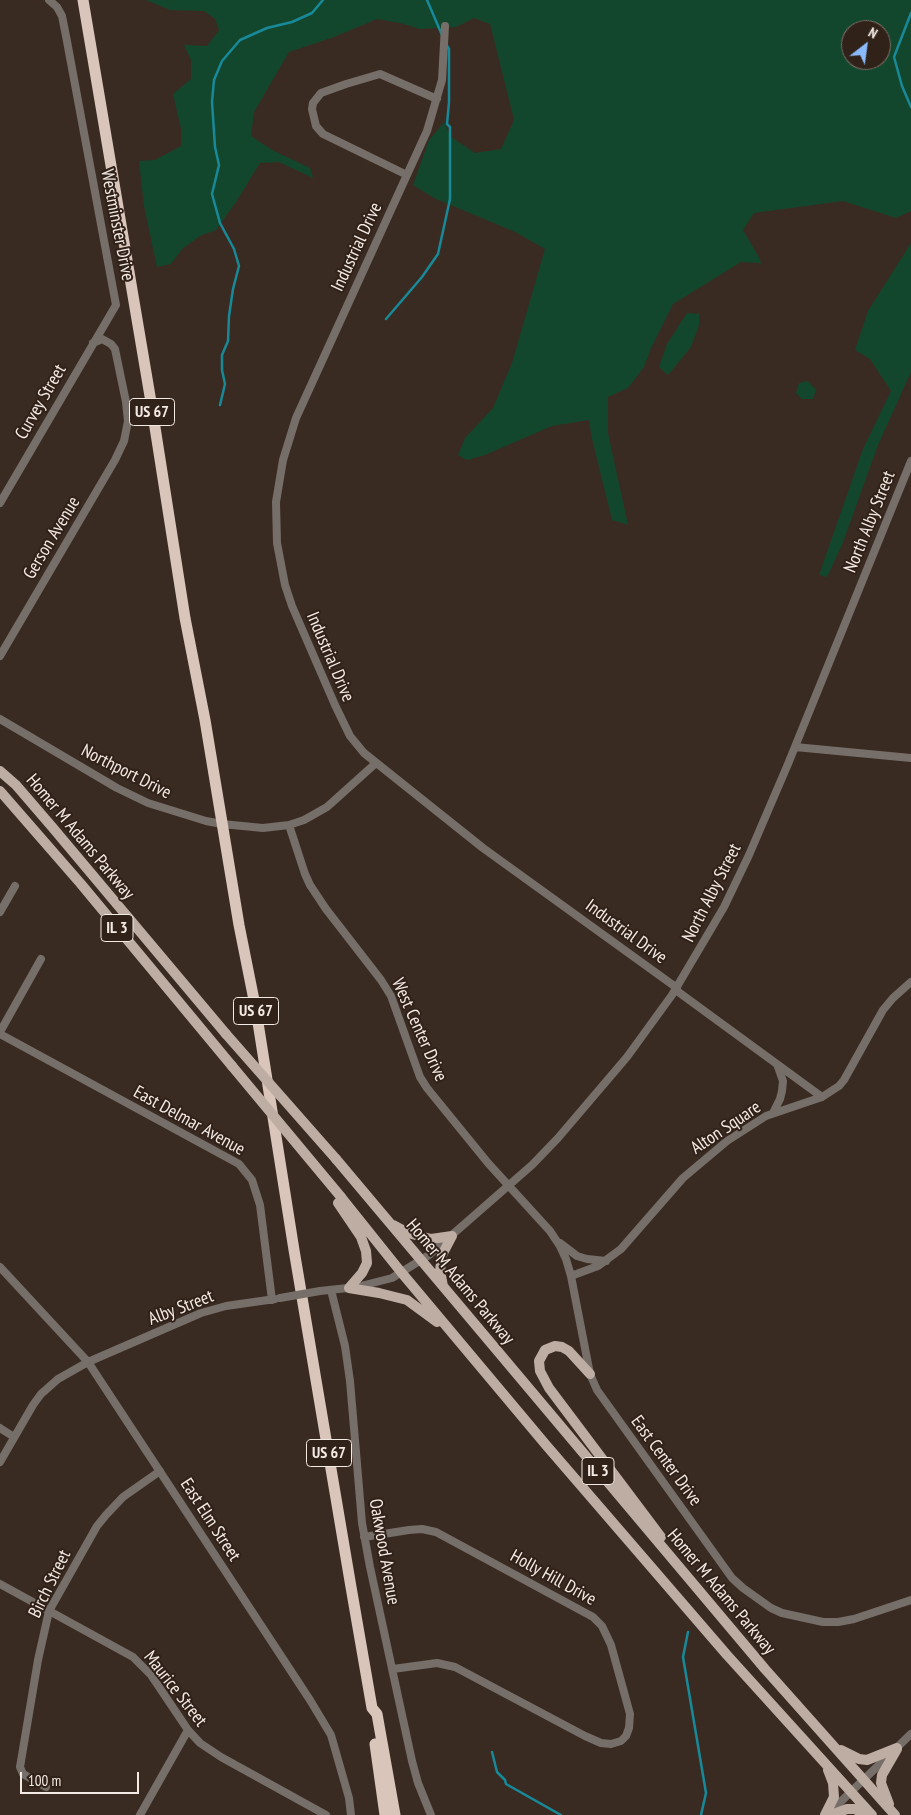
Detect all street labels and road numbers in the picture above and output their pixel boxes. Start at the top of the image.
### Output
street label: Westminster Drive [96,167,138,283]
street label: Industrial Drive [327,199,387,295]
street label: Curvey Street [11,361,71,443]
road number: US 67 [130,398,174,426]
street label: North Alby Street [840,468,900,576]
street label: Gerson Avenue [19,493,85,583]
street label: Industrial Drive [301,609,359,705]
street label: Northport Drive [77,740,175,804]
street label: Homer M Adams Parkway [21,770,139,904]
street label: North Alby Street [678,840,746,946]
street label: Industrial Drive [581,895,671,969]
road number: IL 3 [101,914,133,941]
street label: West Center Drive [387,975,451,1085]
road number: US 67 [234,998,278,1024]
street label: East Delmar Avenue [130,1081,248,1161]
street label: Alton Square [687,1097,765,1159]
street label: Homer M Adams Parkway [401,1215,519,1349]
street label: Alby Street [145,1286,217,1330]
street label: East Center Drive [626,1412,706,1510]
road number: US 67 [306,1440,352,1466]
road number: IL 3 [582,1458,614,1484]
street label: East Elm Street [175,1474,245,1566]
street label: Oakwood Avenue [364,1497,404,1607]
street label: Homer M Adams Parkway [662,1525,780,1659]
street label: Holly Hill Drive [506,1546,600,1610]
street label: Birch Street [24,1547,76,1621]
street label: Maurice Street [139,1647,211,1731]

